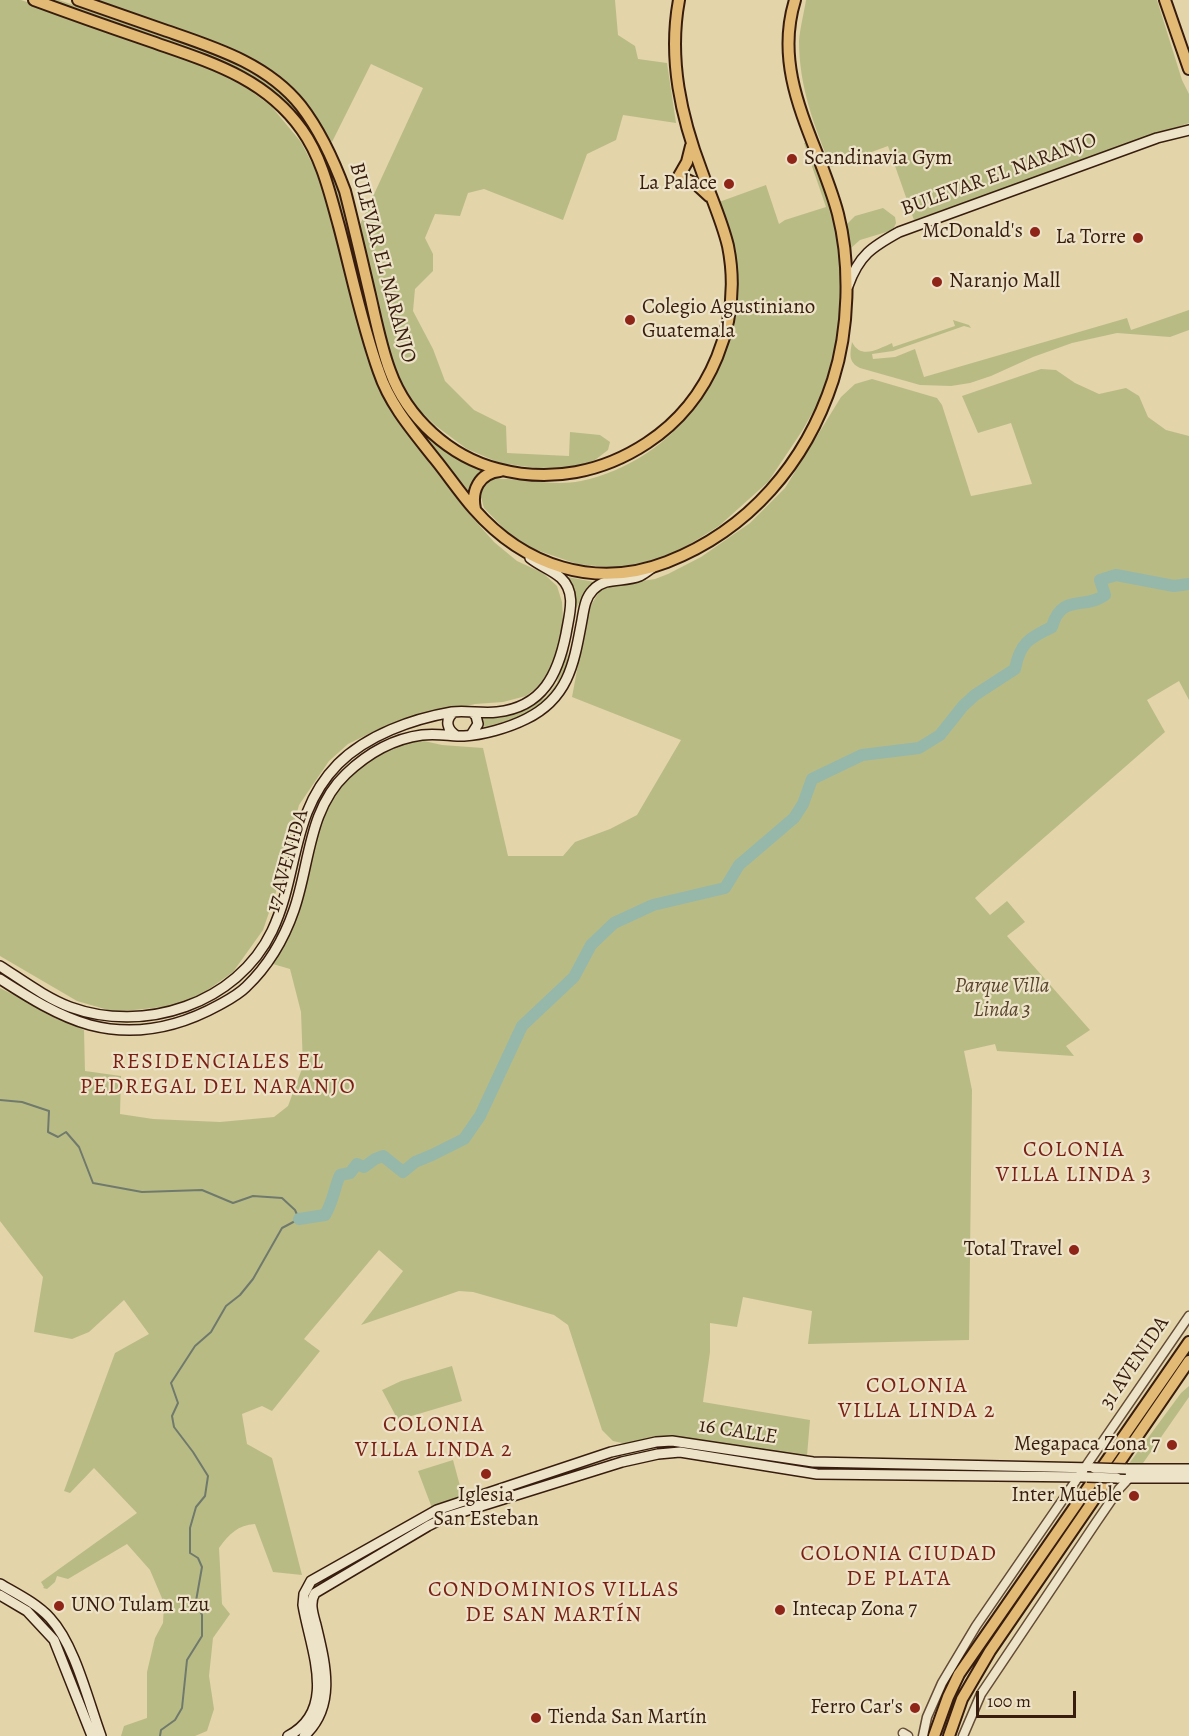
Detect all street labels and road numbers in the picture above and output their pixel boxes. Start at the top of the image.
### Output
street label: BULEVAR EL NARANJO [898,128,1100,222]
street label: BULEVAR EL NARANJO [343,160,421,366]
street label: 17 AVENIDA [261,806,315,916]
street label: 31 AVENIDA [1095,1312,1175,1414]
street label: 16 CALLE [697,1413,779,1451]

